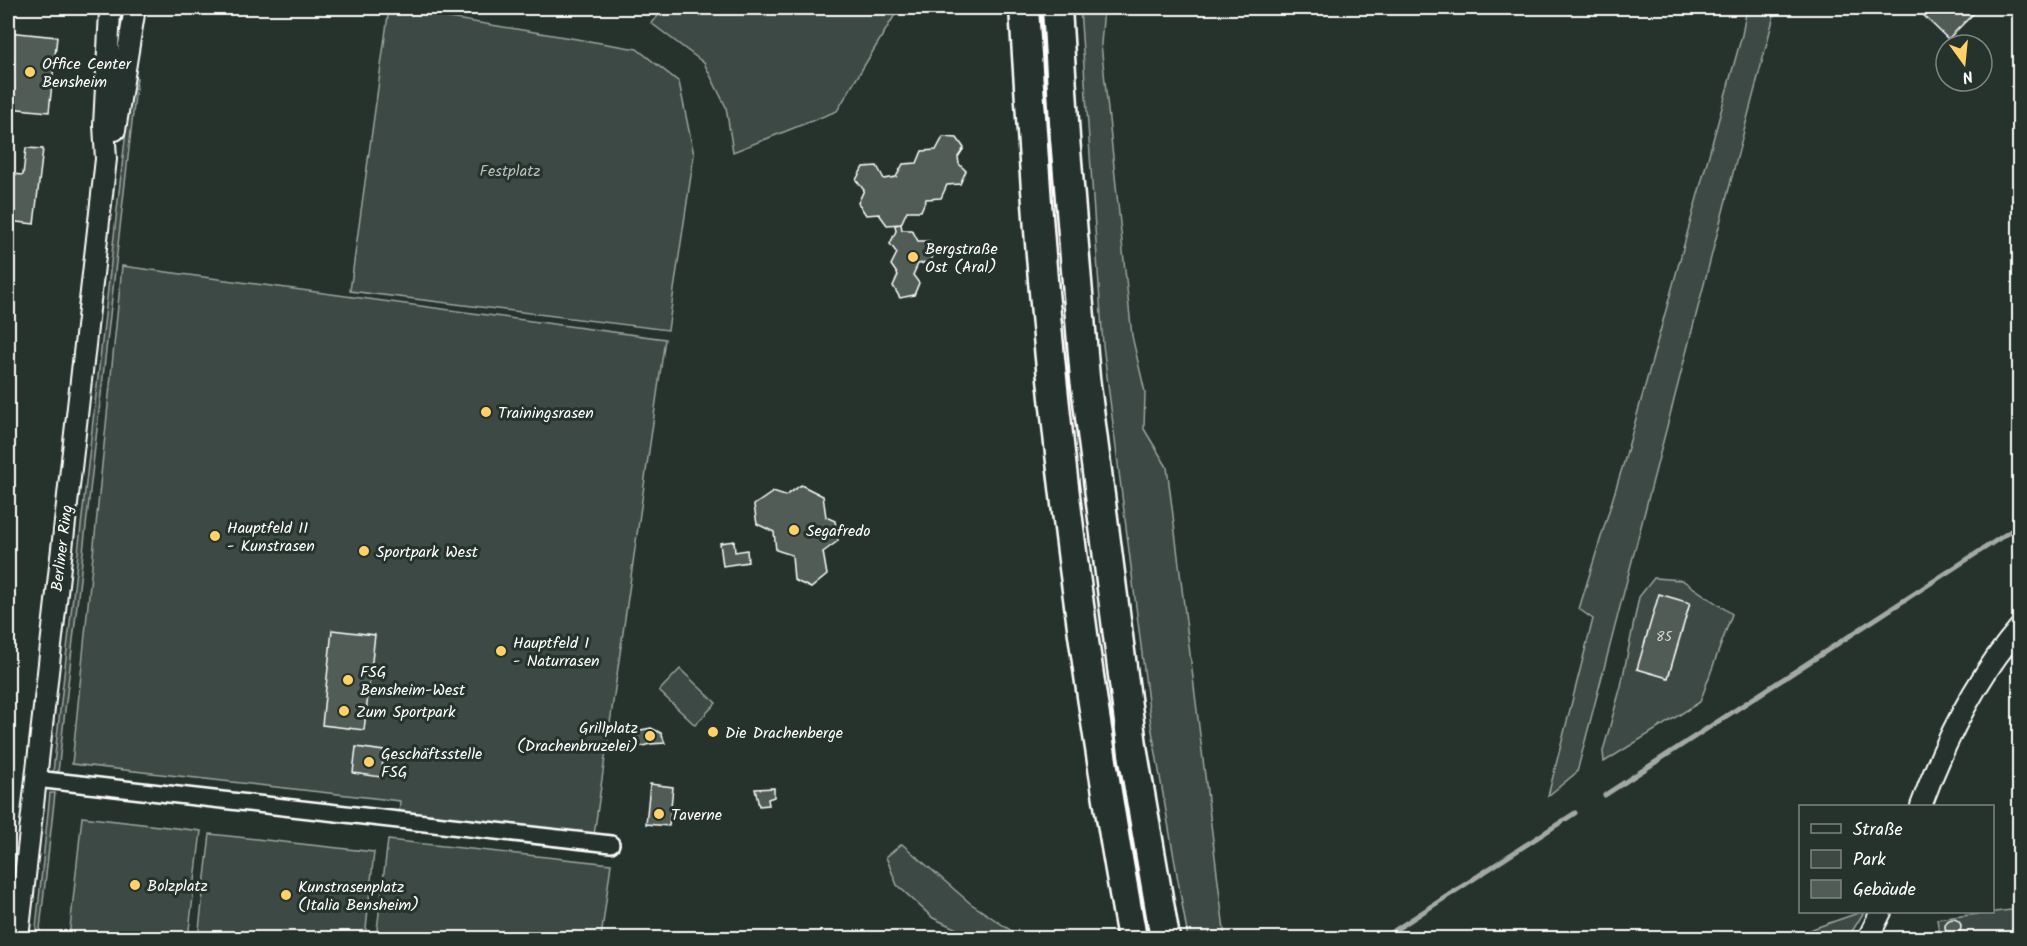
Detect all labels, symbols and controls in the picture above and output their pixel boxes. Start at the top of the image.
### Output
north arrow [1934,33,1994,93]
place label: Office Center Bensheim [42,52,133,95]
text: N [1959,63,1976,89]
marker: Office Center Bensheim [23,65,37,79]
park label: Festplatz [480,159,540,184]
place label: Bergstraße Ost (Aral) [925,237,998,280]
marker: Bergstraße Ost (Aral) [906,250,920,264]
place label: Trainingsrasen [498,401,594,426]
marker: Trainingsrasen [479,405,493,419]
street label: Berliner Ring [45,503,80,593]
place label: Hauptfeld II - Kunstrasen [227,516,315,559]
place label: Segafredo [806,519,871,544]
marker: Segafredo [787,523,801,537]
marker: Hauptfeld II - Kunstrasen [208,529,222,543]
place label: Sportpark West [376,540,479,565]
marker: Sportpark West [357,544,371,558]
house number: 85 [1656,626,1673,648]
place label: Hauptfeld I - Naturrasen [513,631,600,674]
marker: Hauptfeld I - Naturrasen [494,644,508,658]
place label: FSG Bensheim-West [360,660,466,703]
marker: FSG Bensheim-West [341,673,355,687]
place label: Zum Sportpark [356,700,456,725]
marker: Zum Sportpark [337,704,351,718]
place label: Grillplatz (Drachenbruzelei) [517,716,638,759]
place label: Die Drachenberge [725,721,843,746]
marker: Die Drachenberge [706,725,720,739]
marker: Grillplatz (Drachenbruzelei) [643,729,657,743]
place label: Geschäftsstelle FSG [381,742,482,785]
marker: Geschäftsstelle FSG [362,755,376,769]
place label: Taverne [671,803,722,828]
legend [1799,805,1994,913]
marker: Taverne [652,807,666,821]
text: Straße [1853,816,1903,845]
text: Park [1853,846,1886,875]
place label: Bolzplatz [147,874,208,899]
place label: Kunstrasenplatz (Italia Bensheim) [298,875,419,918]
text: Gebäude [1853,876,1916,905]
marker: Bolzplatz [128,878,142,892]
marker: Kunstrasenplatz (Italia Bensheim) [279,888,293,902]

